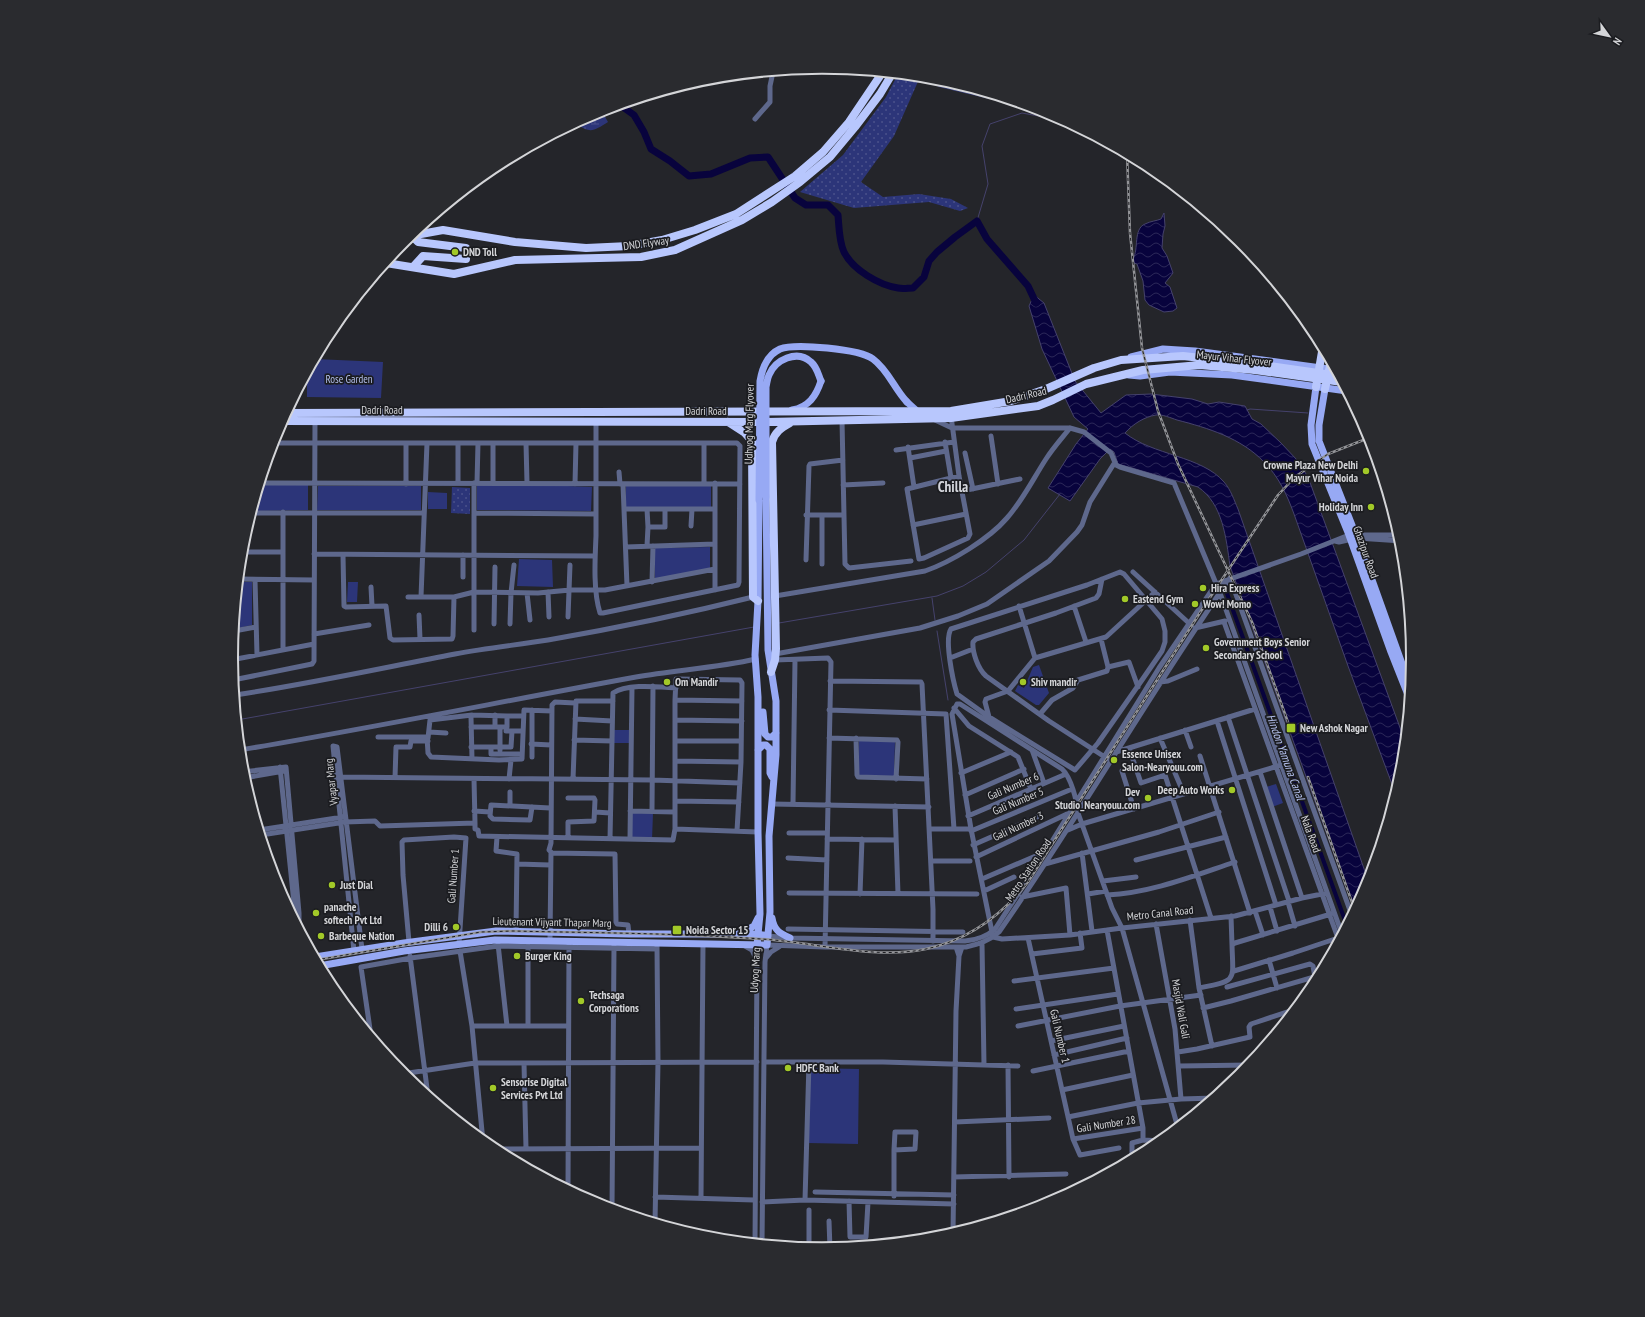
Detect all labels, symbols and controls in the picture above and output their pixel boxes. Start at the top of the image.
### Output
north arrow [1589,16,1629,56]
text: N [1610,35,1625,48]
street label: DND Flyway [622,233,671,253]
place label: DND Toll [463,245,497,259]
marker: DND Toll [450,247,460,257]
street label: Mayur Vihar Flyover [1196,347,1272,369]
park label: Rose Garden [325,372,373,386]
street label: Dadri Road [1004,383,1048,406]
street label: Udhyog Marg Flyover [741,384,757,464]
street label: Dadri Road [361,403,403,417]
street label: Dadri Road [685,404,727,418]
place label: Crowne Plaza New Delhi Mayur Vihar Noida [1263,458,1359,485]
marker: Crowne Plaza New Delhi Mayur Vihar Noida [1361,466,1371,476]
district label: Chilla [938,477,968,496]
place label: Holiday Inn [1319,500,1363,514]
marker: Holiday Inn [1366,502,1376,512]
street label: Ghazipur Road [1350,524,1382,580]
place label: Hira Express [1211,581,1260,595]
marker: Hira Express [1198,583,1208,593]
place label: Eastend Gym [1133,592,1183,606]
marker: Eastend Gym [1120,594,1130,604]
place label: Wow! Momo [1202,597,1251,611]
marker: Wow! Momo [1190,599,1200,609]
place label: Government Boys Senior Secondary School [1214,635,1310,662]
marker: Government Boys Senior Secondary School [1201,643,1211,653]
place label: Om Mandir [675,675,719,689]
place label: Shiv mandir [1031,675,1078,689]
marker: Om Mandir [662,677,672,687]
marker: Shiv mandir [1018,677,1028,687]
water label: Hindon Yamuna Canal [1263,712,1309,803]
place label: New Ashok Nagar [1300,721,1368,735]
marker: New Ashok Nagar [1285,722,1297,734]
place label: Essence Unisex Salon-Nearyouu.com [1122,747,1203,774]
marker: Essence Unisex Salon-Nearyouu.com [1109,755,1119,765]
street label: Vyapar Marg [322,758,341,807]
street label: Gali Number 6 [985,769,1041,803]
place label: Deep Auto Works [1157,783,1224,797]
street label: Gali Number 5 [990,784,1046,818]
place label: Dev Studio_Nearyouu.com [1055,785,1141,812]
marker: Deep Auto Works [1227,785,1237,795]
marker: Dev Studio_Nearyouu.com [1143,793,1153,803]
street label: Gali Number 3 [990,808,1046,844]
street label: Nala Road [1298,814,1324,855]
street label: Metro Station Road [1002,836,1054,904]
street label: Gali Number 1 [444,848,462,904]
place label: Just Dial [339,878,373,892]
marker: Just Dial [327,880,337,890]
place label: panache softech Pvt Ltd [324,900,382,927]
street label: Metro Canal Road [1126,903,1194,923]
marker: panache softech Pvt Ltd [311,908,321,918]
street label: Lieutenant Vijyant Thapar Marg [492,914,612,930]
place label: Dilli 6 [424,920,448,934]
marker: Dilli 6 [451,922,461,932]
place label: Noida Sector 15 [686,923,748,937]
marker: Noida Sector 15 [671,924,683,936]
place label: Barbeque Nation [329,929,395,943]
marker: Barbeque Nation [316,931,326,941]
street label: Udyog Marg [747,947,763,993]
place label: Burger King [525,949,572,963]
marker: Burger King [512,951,522,961]
street label: Masjid Wali Gali [1169,978,1193,1040]
place label: Techsaga Corporations [589,988,639,1015]
marker: Techsaga Corporations [576,996,586,1006]
street label: Gali Number 1 [1047,1008,1073,1064]
place label: HDFC Bank [796,1061,839,1075]
marker: HDFC Bank [783,1063,793,1073]
place label: Sensorise Digital Services Pvt Ltd [501,1075,567,1102]
marker: Sensorise Digital Services Pvt Ltd [488,1083,498,1093]
street label: Gali Number 28 [1076,1112,1137,1136]

